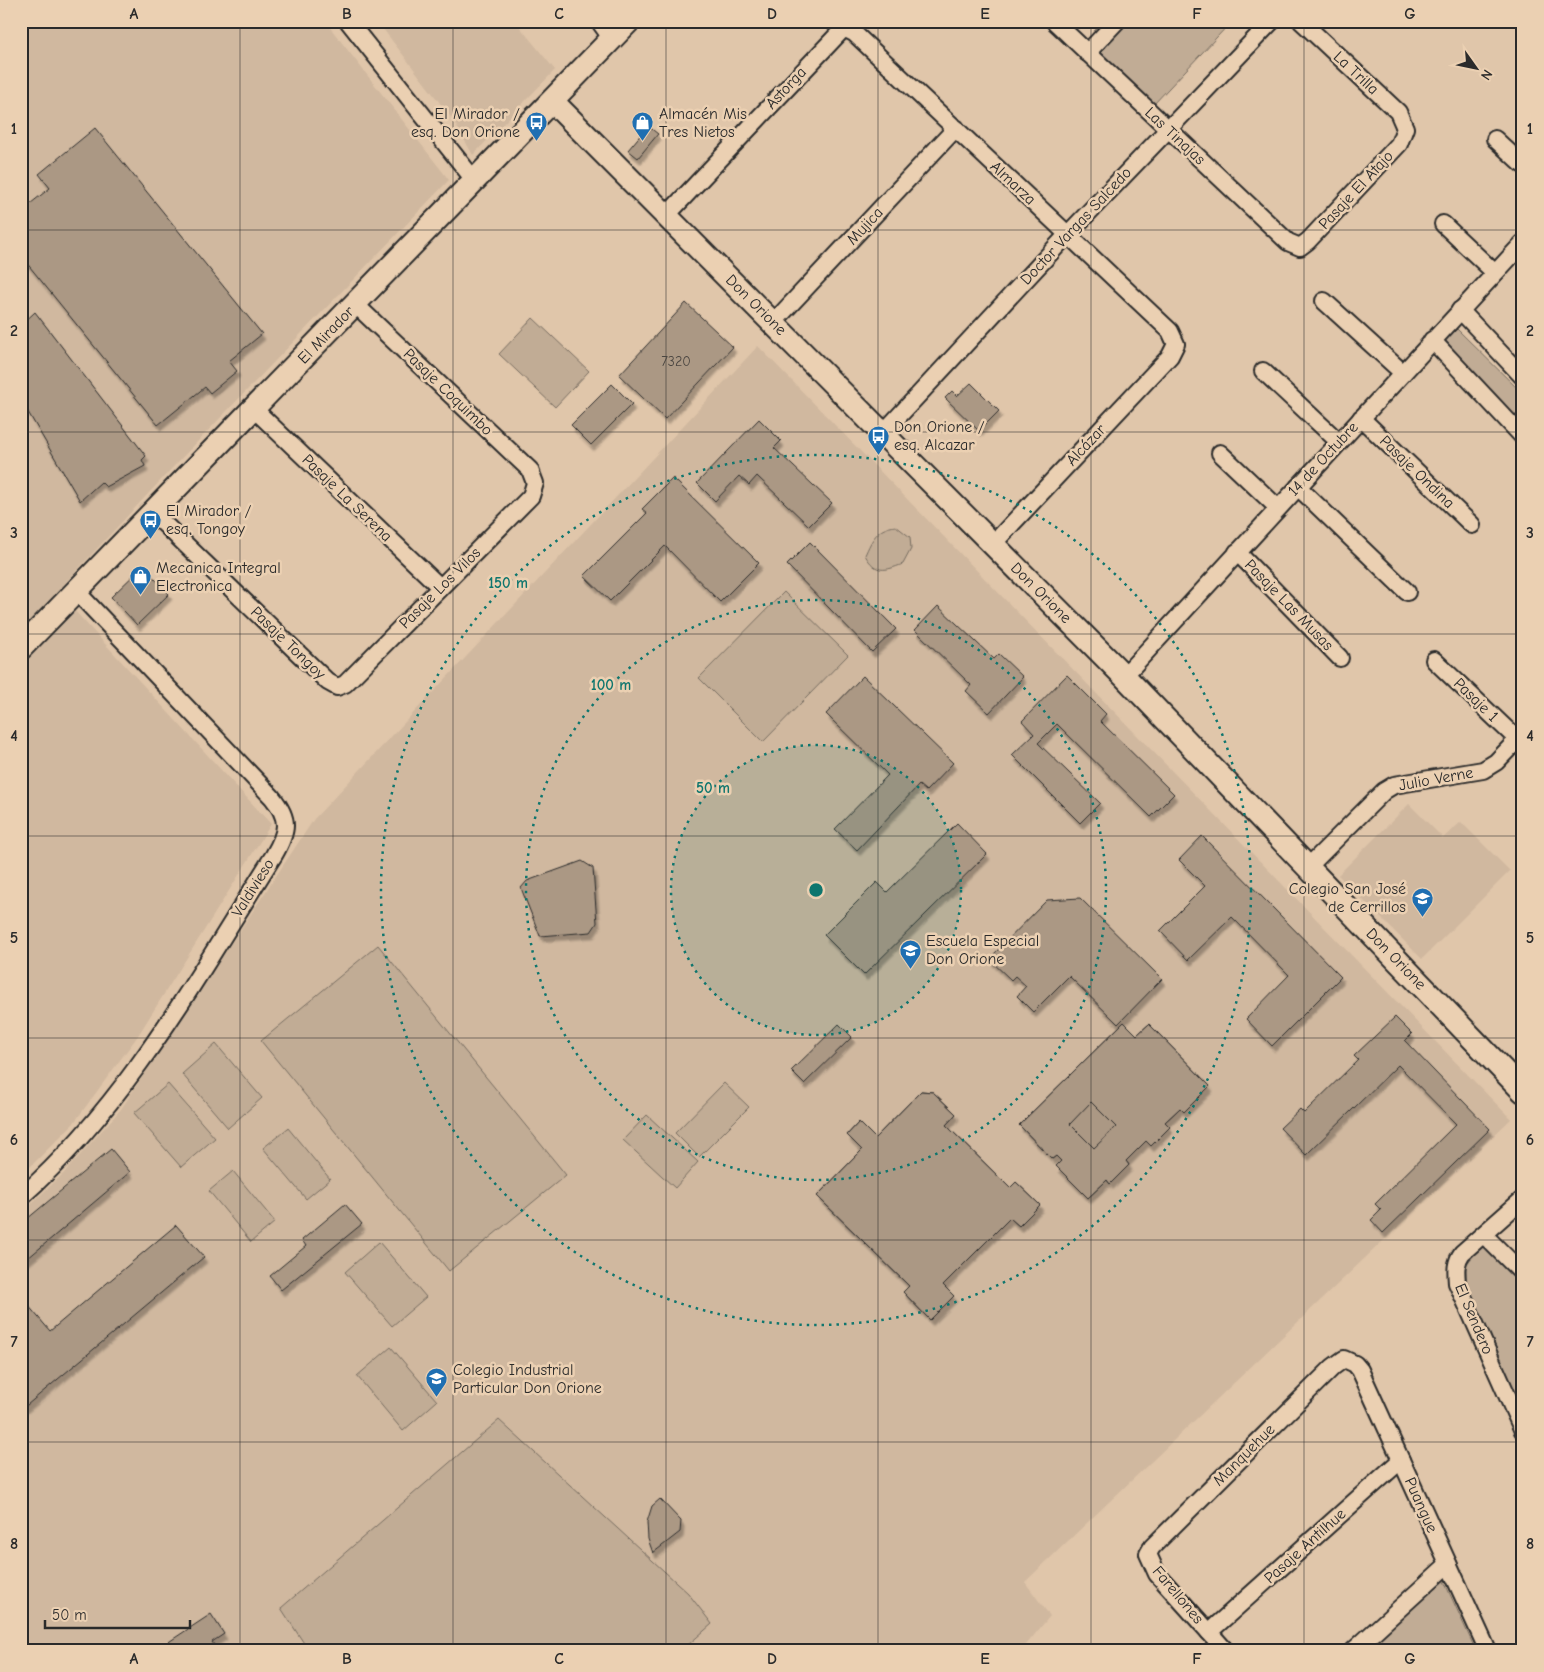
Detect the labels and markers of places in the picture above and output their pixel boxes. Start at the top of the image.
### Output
place label: El Mirador / esq. Don Orione [411,105,520,141]
place label: Almacén Mis Tres Nietos [659,105,747,141]
bus stop icon: El Mirador / esq. Don Orione [524,111,548,142]
shop icon: Almacén Mis Tres Nietos [631,111,655,142]
place label: Don Orione / esq. Alcazar [894,418,985,454]
bus stop icon: Don Orione / esq. Alcazar [866,424,890,455]
place label: El Mirador / esq. Tongoy [166,502,251,538]
bus stop icon: El Mirador / esq. Tongoy [138,508,162,539]
place label: Mecanica Integral Electronica [156,559,281,595]
shop icon: Mecanica Integral Electronica [128,565,152,596]
place label: Colegio San José de Cerrillos [1289,880,1406,916]
centre of rings [807,881,825,899]
school or university icon: Colegio San José de Cerrillos [1410,886,1434,917]
place label: Escuela Especial Don Orione [926,932,1039,968]
school or university icon: Escuela Especial Don Orione [898,938,922,969]
place label: Colegio Industrial Particular Don Orione [453,1361,602,1397]
school or university icon: Colegio Industrial Particular Don Orione [425,1367,449,1398]

